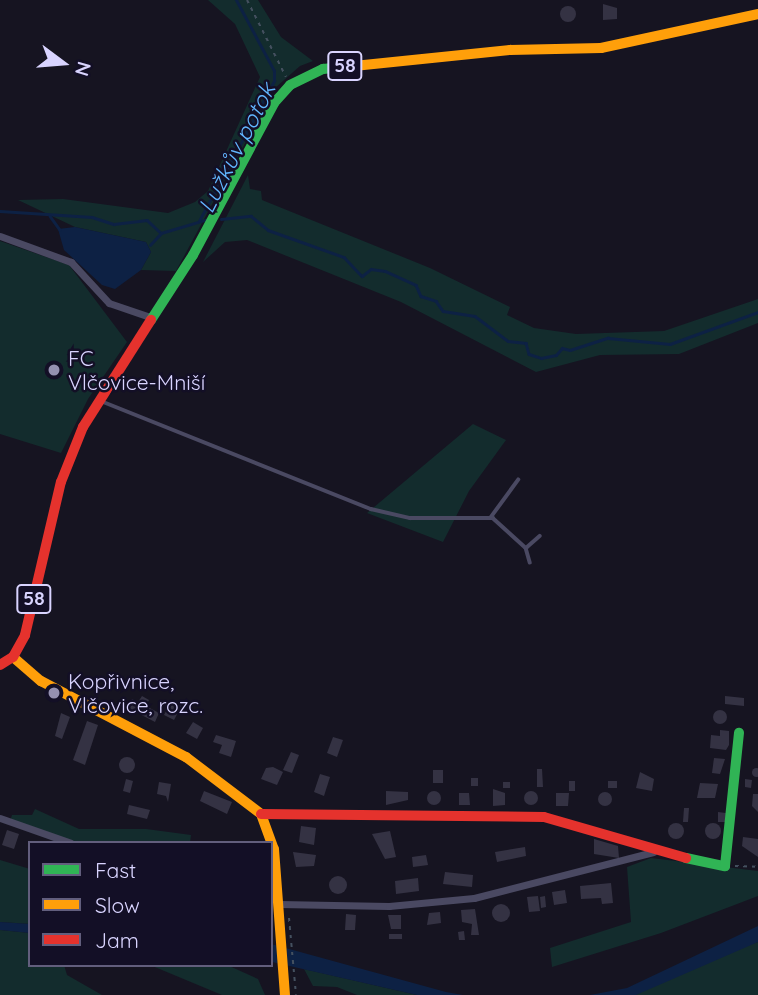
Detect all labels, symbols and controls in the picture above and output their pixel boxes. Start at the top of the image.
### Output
north arrow [28,28,98,98]
road number: 58 [326,50,364,82]
text: N [70,59,97,79]
water label: Lužkův potok [193,79,281,217]
place label: FC Vlčovice-Mniší [68,345,205,395]
marker: FC Vlčovice-Mniší [46,362,62,378]
road number: 58 [15,584,53,614]
place label: Kopřivnice, Vlčovice, rozc. [68,668,203,718]
marker: Kopřivnice, Vlčovice, rozc. [46,685,62,701]
legend [28,841,273,967]
text: Fast [95,857,136,883]
text: Slow [95,892,140,918]
text: Jam [95,927,139,953]

